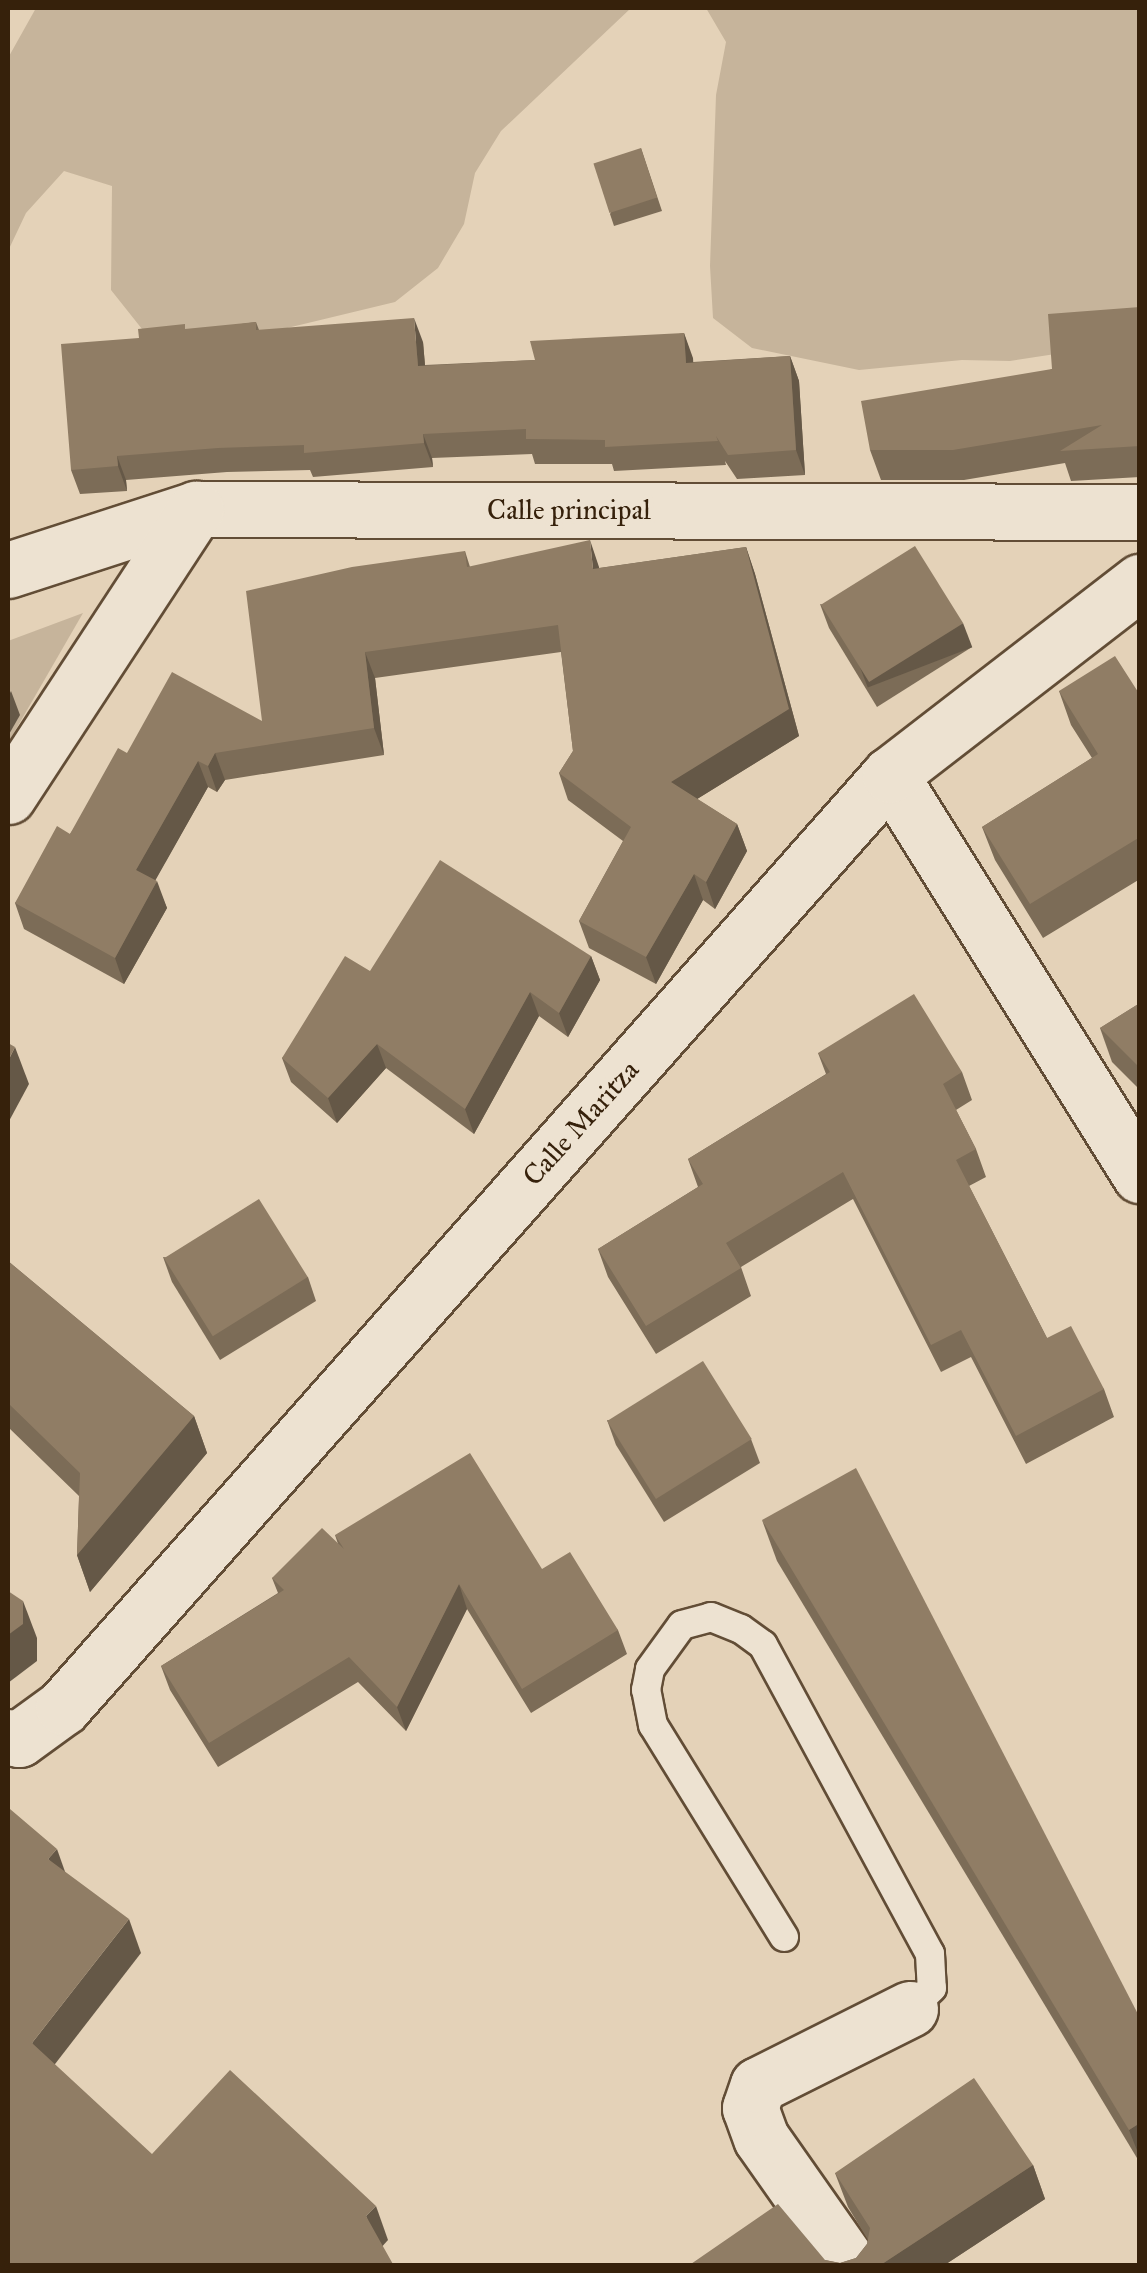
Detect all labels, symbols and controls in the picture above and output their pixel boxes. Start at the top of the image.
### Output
street label: Calle principal [487,493,651,527]
street label: Calle Maritza [516,1053,646,1193]

